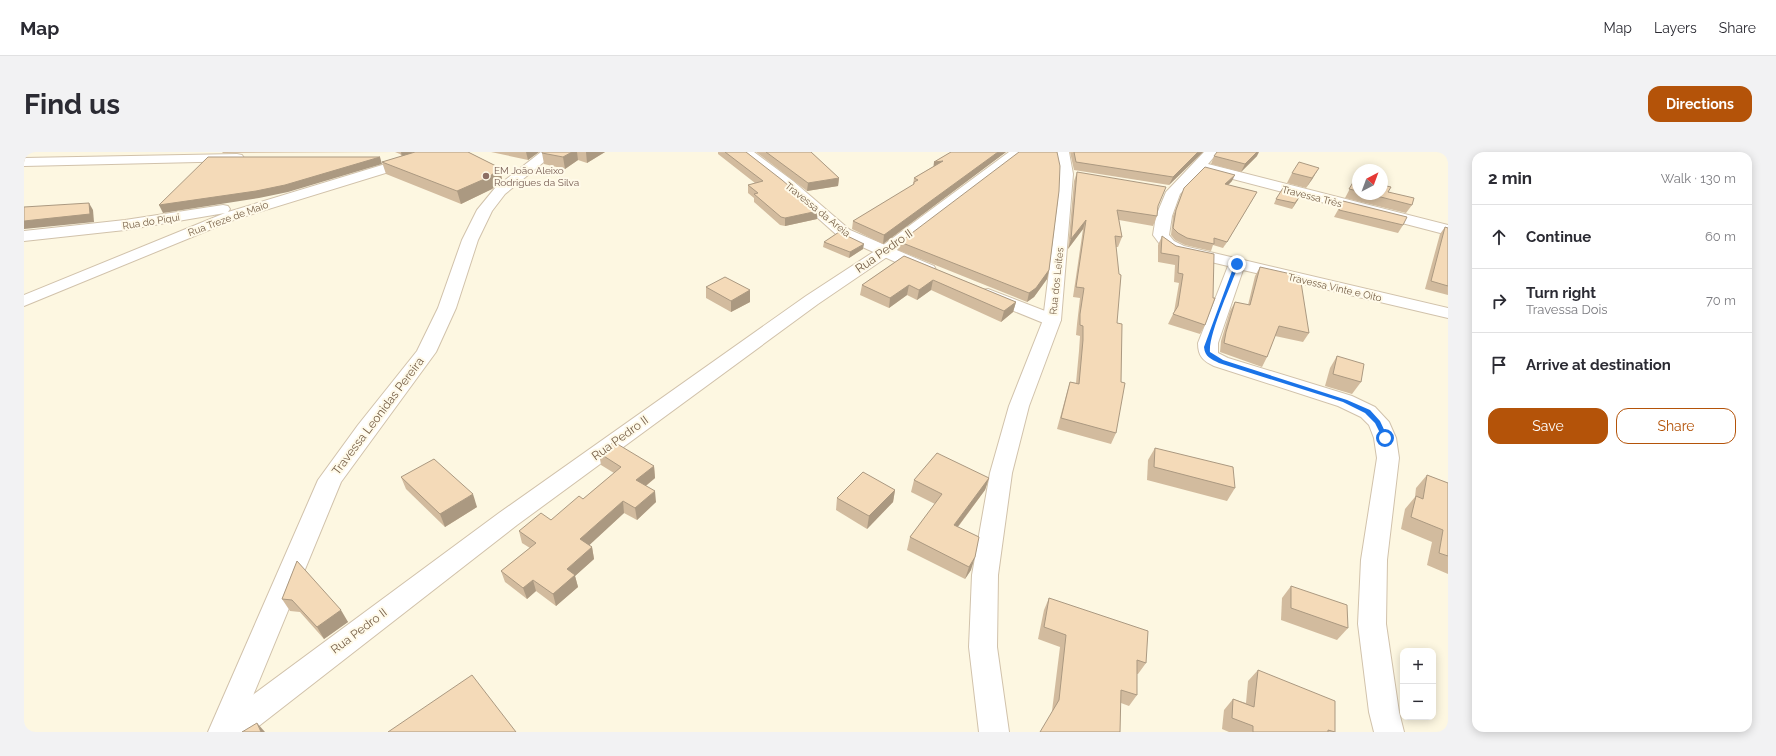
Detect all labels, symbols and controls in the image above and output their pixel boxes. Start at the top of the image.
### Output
text: Map [20,17,59,39]
text: Map [1604,20,1632,36]
text: Layers [1654,20,1697,36]
text: Share [1719,20,1756,36]
button: Directions [1648,86,1752,122]
text: Find us [24,88,120,121]
north arrow [1352,164,1388,200]
place label: EM João Aleixo Rodrigues da Silva [494,165,579,188]
text: 2 min [1488,168,1532,188]
marker: EM João Aleixo Rodrigues da Silva [481,171,491,181]
text: Walk · 130 m [1661,171,1736,186]
street label: Travessa da Areia [783,180,852,239]
street label: Travessa Três [1281,184,1343,209]
street label: Rua Treze de Maio [187,199,270,238]
street label: Rua do Piqui [122,212,180,231]
street label: Rua Pedro II [853,226,915,276]
icon: ahead [1488,226,1510,248]
text: Continue [1526,228,1591,246]
text: 60 m [1705,229,1736,244]
street label: Rua dos Leites [1047,247,1066,315]
route end [1228,255,1246,273]
street label: Travessa Vinte e Oito [1287,271,1383,304]
text: Turn right [1526,284,1596,302]
icon: right [1488,290,1510,312]
text: 70 m [1706,293,1736,308]
text: Travessa Dois [1526,302,1608,317]
street label: Travessa Leonidas Pereira [329,354,427,478]
icon: arrive [1488,354,1510,376]
text: Arrive at destination [1526,356,1671,374]
button: Save [1488,408,1608,444]
button: Share [1616,408,1736,444]
street label: Rua Pedro II [589,413,651,463]
route start [1376,429,1394,447]
street label: Rua Pedro II [328,605,390,657]
map controls [1400,648,1436,720]
button: + [1400,648,1436,684]
button: − [1400,684,1436,720]

